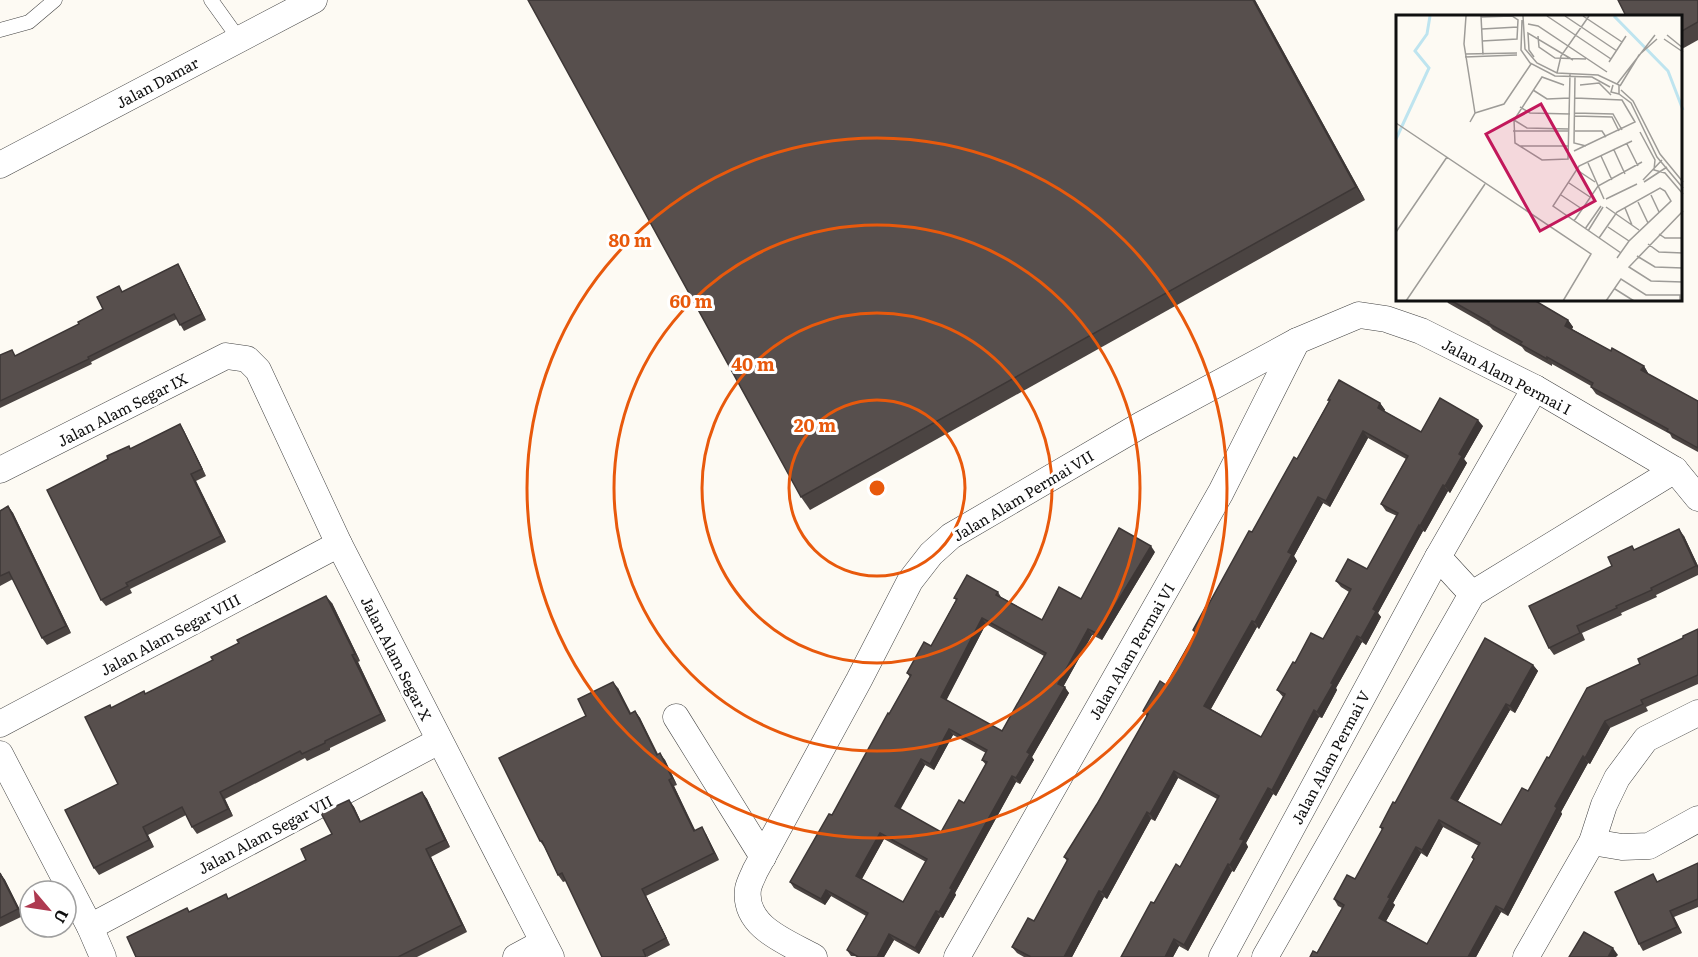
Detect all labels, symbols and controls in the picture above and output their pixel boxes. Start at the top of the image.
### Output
inset map [1396,15,1683,302]
street label: Jalan Damar [112,51,202,113]
text: 80 m [608,226,652,253]
text: 60 m [669,287,713,314]
street label: Jalan Alam Permai I [1438,332,1576,420]
text: 40 m [731,350,775,377]
street label: Jalan Alam Segar IX [53,366,191,452]
text: 20 m [794,411,836,438]
street label: Jalan Alam Permai VII [948,444,1098,546]
centre of rings [867,478,887,498]
street label: Jalan Alam Permai VI [1082,578,1180,724]
street label: Jalan Alam Segar VIII [96,587,244,681]
street label: Jalan Alam Segar X [356,592,438,725]
street label: Jalan Alam Permai V [1285,686,1375,828]
street label: Jalan Alam Segar VII [194,789,336,879]
north arrow [18,879,78,939]
text: U [48,905,76,928]

